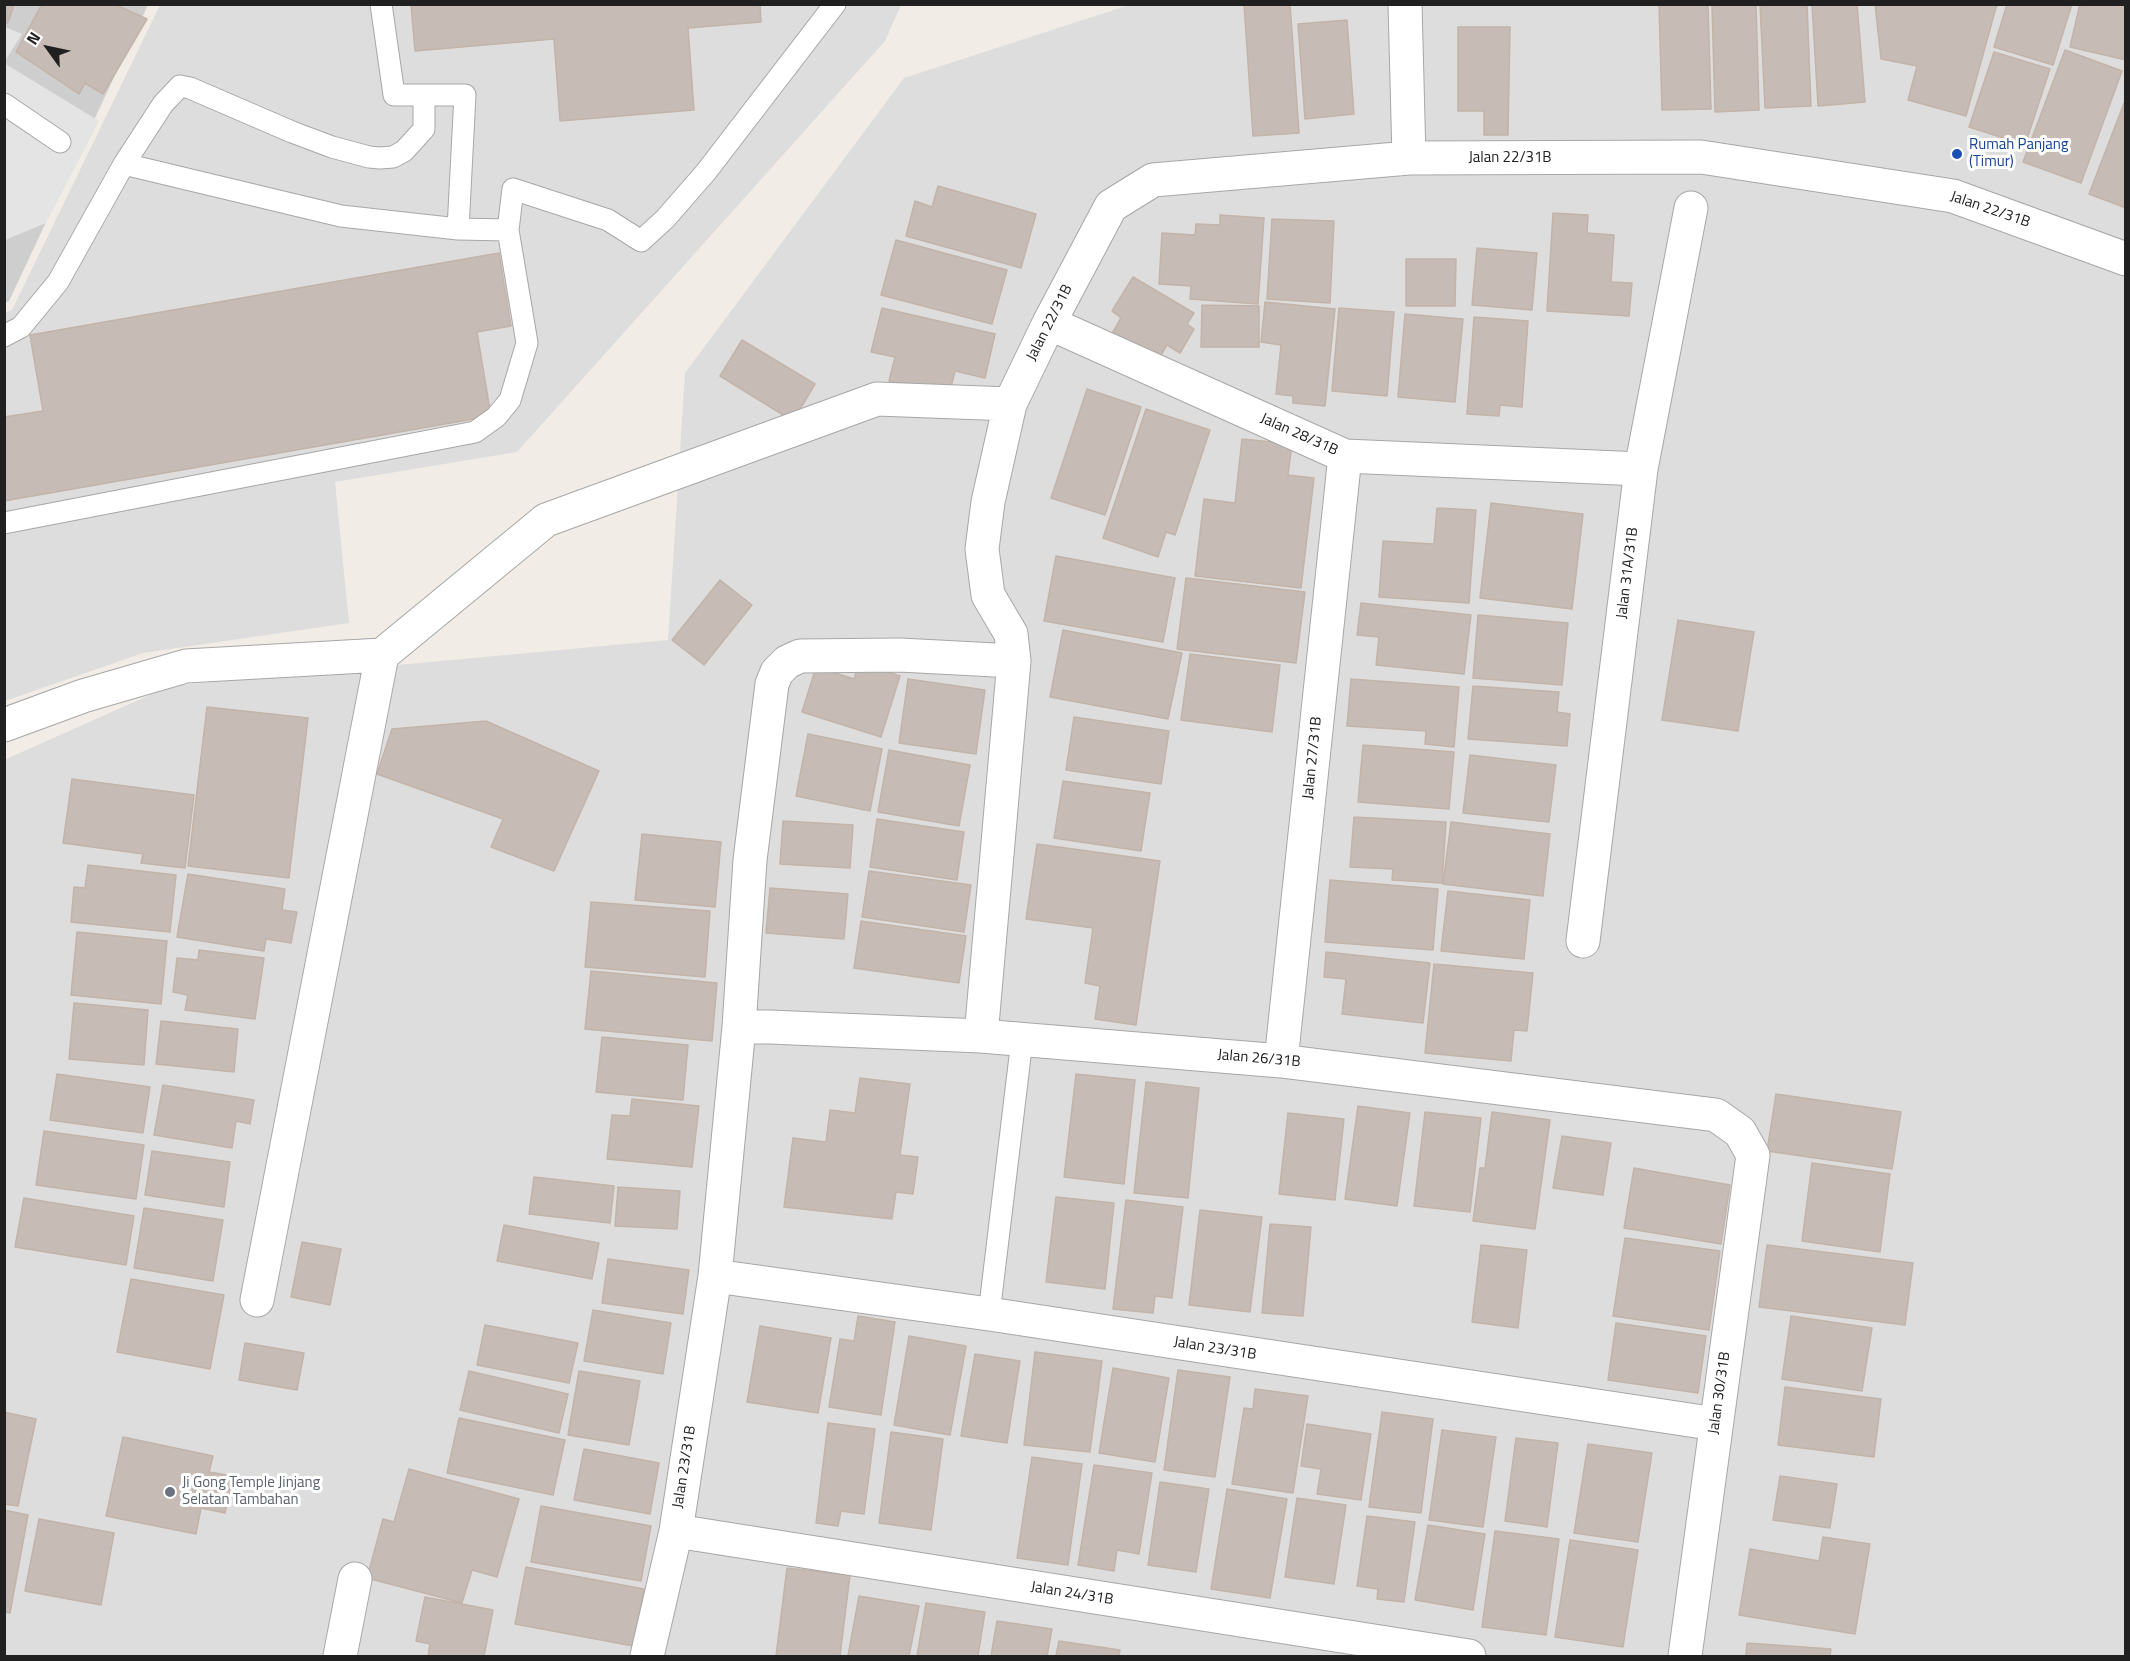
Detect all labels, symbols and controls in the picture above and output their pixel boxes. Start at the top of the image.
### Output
north arrow [18,18,78,78]
text: N [20,27,46,49]
place label: Rumah Panjang (Timur) [1969,136,2069,171]
marker: Rumah Panjang (Timur) [1950,147,1964,161]
street label: Jalan 22/31B [1468,149,1552,167]
street label: Jalan 22/31B [1948,188,2032,232]
street label: Jalan 22/31B [1023,282,1077,364]
street label: Jalan 28/31B [1257,410,1341,460]
street label: Jalan 31A/31B [1613,526,1643,620]
street label: Jalan 27/31B [1300,716,1326,800]
street label: Jalan 26/31B [1217,1046,1301,1072]
street label: Jalan 23/31B [1173,1334,1257,1364]
street label: Jalan 30/31B [1705,1351,1735,1435]
street label: Jalan 23/31B [670,1425,700,1509]
place label: Ji Gong Temple Jinjang Selatan Tambahan [182,1474,320,1509]
marker: Ji Gong Temple Jinjang Selatan Tambahan [163,1485,177,1499]
street label: Jalan 24/31B [1030,1579,1114,1609]

